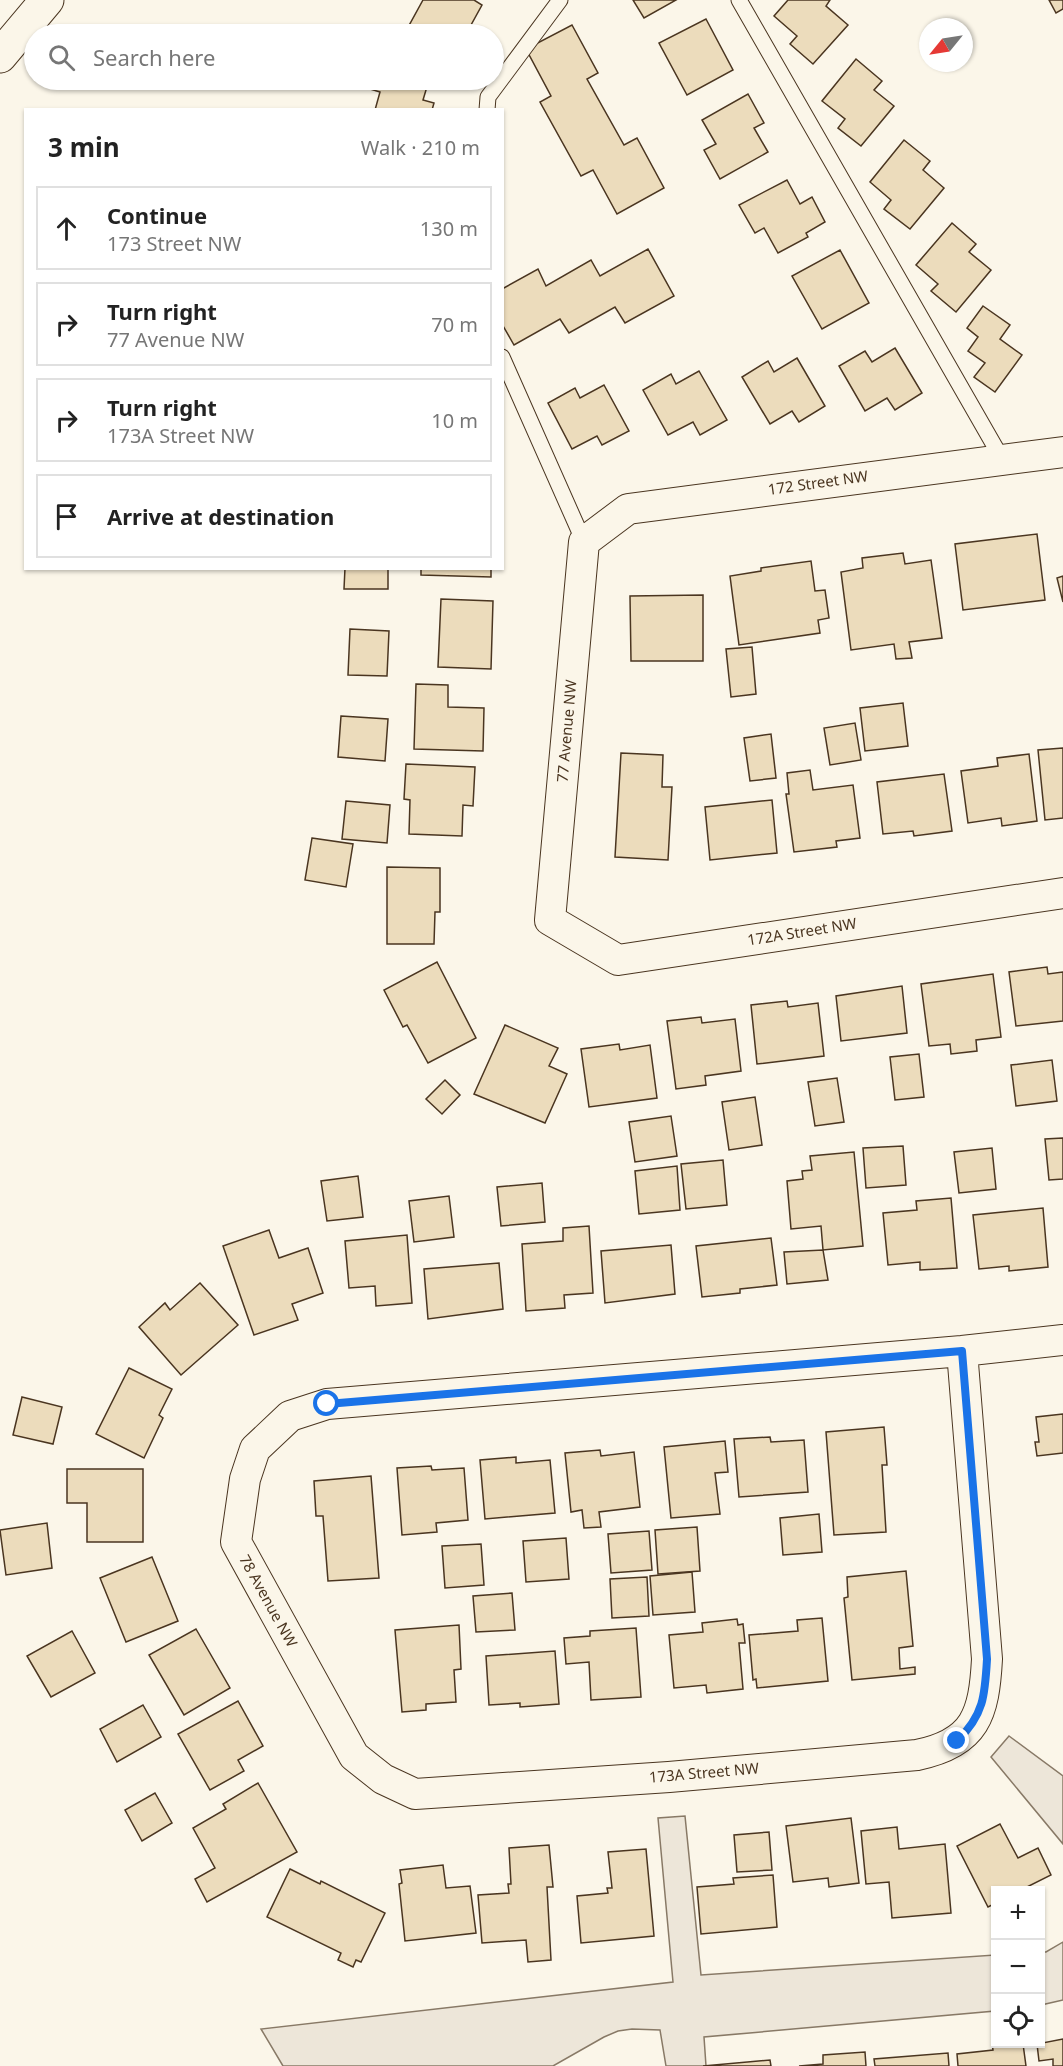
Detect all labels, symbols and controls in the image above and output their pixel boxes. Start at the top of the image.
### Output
north arrow [919,18,973,72]
search box [24,24,504,90]
icon: search [45,41,78,74]
text: Search here [93,42,215,72]
text: 3 min [48,129,120,165]
text: Walk · 210 m [361,134,480,161]
text: Continue [107,200,207,230]
icon: ahead [50,212,83,245]
text: 130 m [420,215,478,242]
text: 173 Street NW [107,230,241,257]
text: Turn right [107,296,217,326]
icon: right [50,308,83,341]
text: 70 m [431,311,478,338]
text: 77 Avenue NW [107,326,244,353]
text: Turn right [107,392,217,422]
icon: right [50,404,83,437]
text: 10 m [431,407,478,434]
text: 173A Street NW [107,422,254,449]
street label: 172 Street NW [767,465,869,499]
icon: arrive [50,500,83,533]
text: Arrive at destination [107,501,334,531]
street label: 77 Avenue NW [552,679,580,783]
street label: 172A Street NW [746,912,858,950]
route start [313,1390,339,1416]
street label: 78 Avenue NW [235,1551,303,1650]
route end [943,1727,969,1753]
street label: 173A Street NW [648,1757,760,1787]
map controls [991,1886,1045,2048]
button: + [991,1886,1045,1940]
button: − [991,1940,1045,1994]
button: locate [991,1994,1045,2048]

